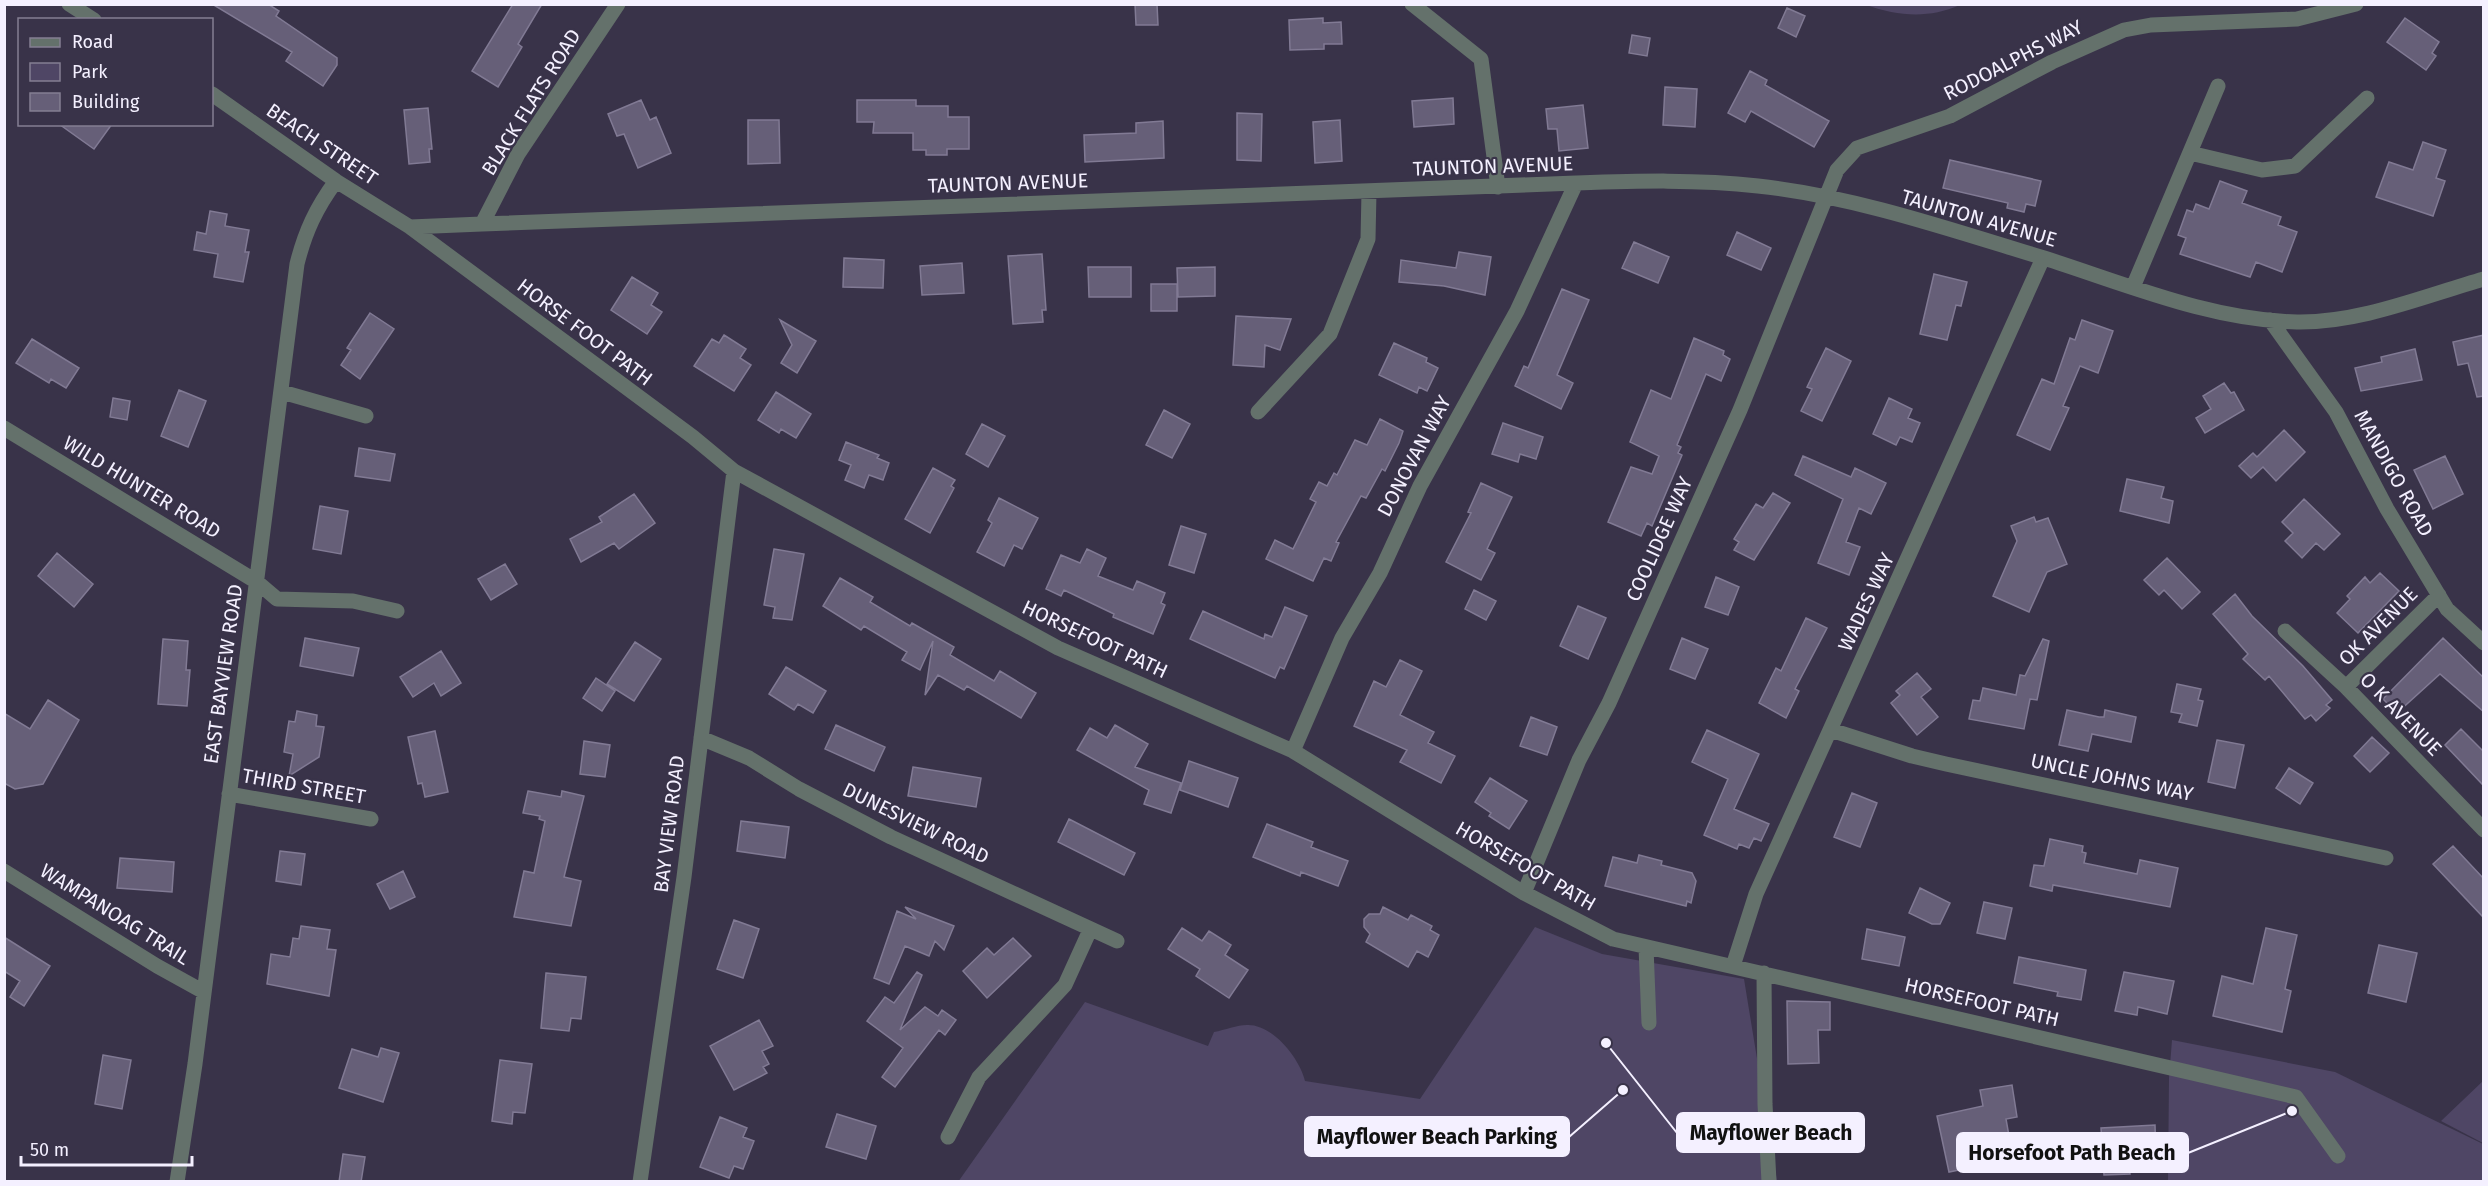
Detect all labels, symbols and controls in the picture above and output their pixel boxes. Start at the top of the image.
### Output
street label: RODOALPHS WAY [1939,15,2087,105]
legend [18,18,213,126]
street label: BLACK FLATS ROAD [476,24,586,180]
text: Road [72,31,114,53]
text: Park [72,61,108,83]
text: Building [72,91,140,113]
street label: BEACH STREET [262,98,383,190]
street label: TAUNTON AVENUE [1412,151,1574,181]
street label: TAUNTON AVENUE [927,168,1089,198]
street label: TAUNTON AVENUE [1899,184,2059,252]
street label: HORSE FOOT PATH [513,273,657,391]
street label: DONOVAN WAY [1372,391,1456,521]
street label: MANDIGO ROAD [2349,405,2439,541]
street label: WILD HUNTER ROAD [59,431,225,543]
street label: COOLIDGE WAY [1621,473,1697,605]
street label: WADES WAY [1833,549,1899,655]
street label: OK AVENUE [2334,582,2422,670]
street label: EAST BAYVIEW ROAD [199,583,247,765]
street label: HORSEFOOT PATH [1018,595,1172,683]
street label: O K AVENUE [2355,667,2447,761]
street label: UNCLE JOHNS WAY [2029,748,2195,806]
street label: BAY VIEW ROAD [649,754,689,894]
street label: THIRD STREET [240,763,368,809]
street label: DUNESVIEW ROAD [839,777,993,869]
street label: HORSEFOOT PATH [1452,816,1600,916]
street label: WAMPANOAG TRAIL [36,858,194,970]
street label: HORSEFOOT PATH [1902,973,2062,1031]
callout: Mayflower Beach [1677,1113,1864,1152]
callout: Mayflower Beach Parking [1305,1117,1569,1156]
text: Mayflower Beach [1690,1120,1852,1146]
text: Mayflower Beach Parking [1317,1124,1558,1150]
scale bar [21,1129,192,1167]
callout: Horsefoot Path Beach [1957,1133,2188,1172]
text: 50 m [30,1139,69,1161]
text: Horsefoot Path Beach [1968,1140,2176,1166]

